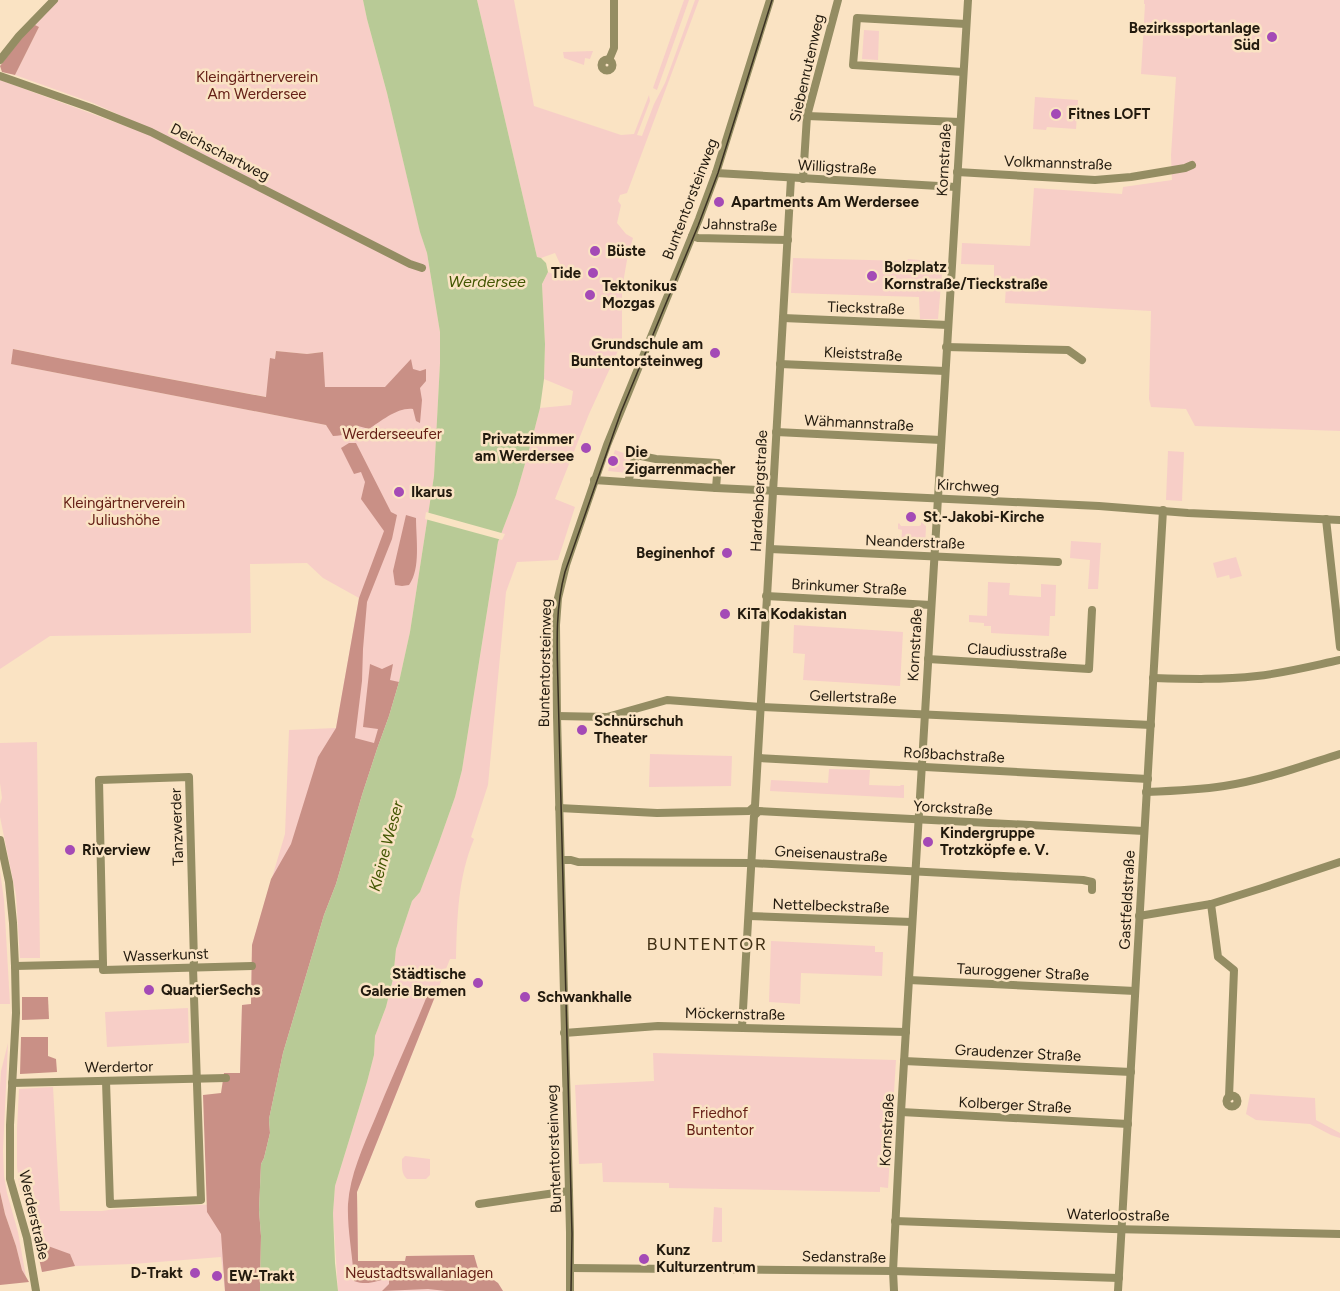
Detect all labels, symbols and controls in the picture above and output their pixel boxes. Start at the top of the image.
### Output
street label: Siebenrutenweg [786,12,828,124]
place label: Bezirkssportanlage Süd [1129,19,1261,54]
marker: Bezirkssportanlage Süd [1265,30,1279,44]
park label: Kleingärtnerverein Am Werdersee [196,68,318,103]
place label: Fitnes LOFT [1068,105,1151,123]
marker: Fitnes LOFT [1049,107,1063,121]
street label: Deichschartweg [167,119,273,185]
street label: Kornstraße [933,123,955,197]
street label: Buntentorsteinweg [659,136,721,262]
street label: Volkmannstraße [1004,152,1112,174]
street label: Willigstraße [797,156,877,178]
place label: Apartments Am Werdersee [731,193,920,211]
marker: Apartments Am Werdersee [712,195,726,209]
street label: Jahnstraße [703,215,777,235]
place label: Büste [607,242,647,260]
marker: Büste [588,244,602,258]
place label: Bolzplatz Kornstraße/Tieckstraße [884,258,1049,293]
place label: Tide [551,264,582,282]
marker: Tide [586,266,600,280]
marker: Bolzplatz Kornstraße/Tieckstraße [865,269,879,283]
water label: Werdersee [448,272,526,291]
place label: Tektonikus Mozgas [602,277,677,312]
marker: Tektonikus Mozgas [583,288,597,302]
street label: Tieckstraße [827,298,905,318]
place label: Grundschule am Buntentorsteinweg [571,335,703,370]
street label: Kleiststraße [823,343,903,365]
marker: Grundschule am Buntentorsteinweg [708,346,722,360]
street label: Wähmannstraße [804,411,914,435]
park label: Werderseeufer [342,425,442,443]
street label: Hardenbergstraße [747,429,771,553]
place label: Privatzimmer am Werdersee [475,430,575,465]
marker: Privatzimmer am Werdersee [579,441,593,455]
place label: Die Zigarrenmacher [625,443,736,478]
marker: Die Zigarrenmacher [606,454,620,468]
street label: Kirchweg [936,475,1000,497]
place label: Ikarus [411,483,452,501]
marker: Ikarus [392,485,406,499]
park label: Kleingärtnerverein Juliushöhe [63,494,185,529]
place label: St.-Jakobi-Kirche [923,508,1045,526]
marker: St.-Jakobi-Kirche [904,510,918,524]
street label: Neanderstraße [865,531,965,553]
place label: Beginenhof [636,544,715,562]
marker: Beginenhof [720,546,734,560]
street label: Brinkumer Straße [791,575,907,599]
street label: Buntentorsteinweg [535,599,555,727]
place label: KiTa Kodakistan [737,605,847,623]
marker: KiTa Kodakistan [718,607,732,621]
street label: Kornstraße [904,608,926,682]
street label: Claudiusstraße [967,639,1067,663]
street label: Gellertstraße [809,686,897,708]
place label: Schnürschuh Theater [594,712,683,747]
marker: Schnürschuh Theater [575,723,589,737]
street label: Roßbachstraße [903,743,1005,767]
street label: Tanzwerder [167,788,187,866]
street label: Yorckstraße [913,797,993,819]
water label: Kleine Weser [365,798,407,893]
place label: Kindergruppe Trotzköpfe e. V. [940,824,1049,859]
marker: Kindergruppe Trotzköpfe e. V. [921,835,935,849]
place label: Riverview [82,841,151,859]
street label: Gneisenaustraße [774,842,888,866]
marker: Riverview [63,843,77,857]
street label: Gastfeldstraße [1115,850,1139,950]
street label: Nettelbeckstraße [772,895,890,917]
district label: BUNTENTOR [647,933,767,955]
street label: Wasserkunst [123,945,209,965]
street label: Tauroggener Straße [956,960,1090,984]
place label: Städtische Galerie Bremen [360,965,467,1000]
marker: Städtische Galerie Bremen [471,976,485,990]
place label: QuartierSechs [161,981,260,999]
marker: QuartierSechs [142,983,156,997]
place label: Schwankhalle [537,988,632,1006]
marker: Schwankhalle [518,990,532,1004]
street label: Möckernstraße [685,1004,785,1024]
street label: Graudenzer Straße [954,1041,1082,1065]
street label: Werdertor [85,1057,153,1077]
street label: Buntentorsteinweg [543,1084,565,1214]
street label: Kornstraße [876,1093,898,1167]
street label: Kolberger Straße [958,1093,1072,1117]
park label: Friedhof Buntentor [686,1104,754,1139]
street label: Werderstraße [15,1169,53,1261]
street label: Waterloostraße [1066,1205,1170,1225]
place label: Kunz Kulturzentrum [656,1241,756,1276]
street label: Sedanstraße [802,1247,886,1267]
marker: Kunz Kulturzentrum [637,1252,651,1266]
place label: D-Trakt [130,1264,183,1282]
park label: Neustadtswallanlagen [345,1264,493,1282]
marker: D-Trakt [188,1266,202,1280]
place label: EW-Trakt [229,1267,295,1285]
marker: EW-Trakt [210,1269,224,1283]

